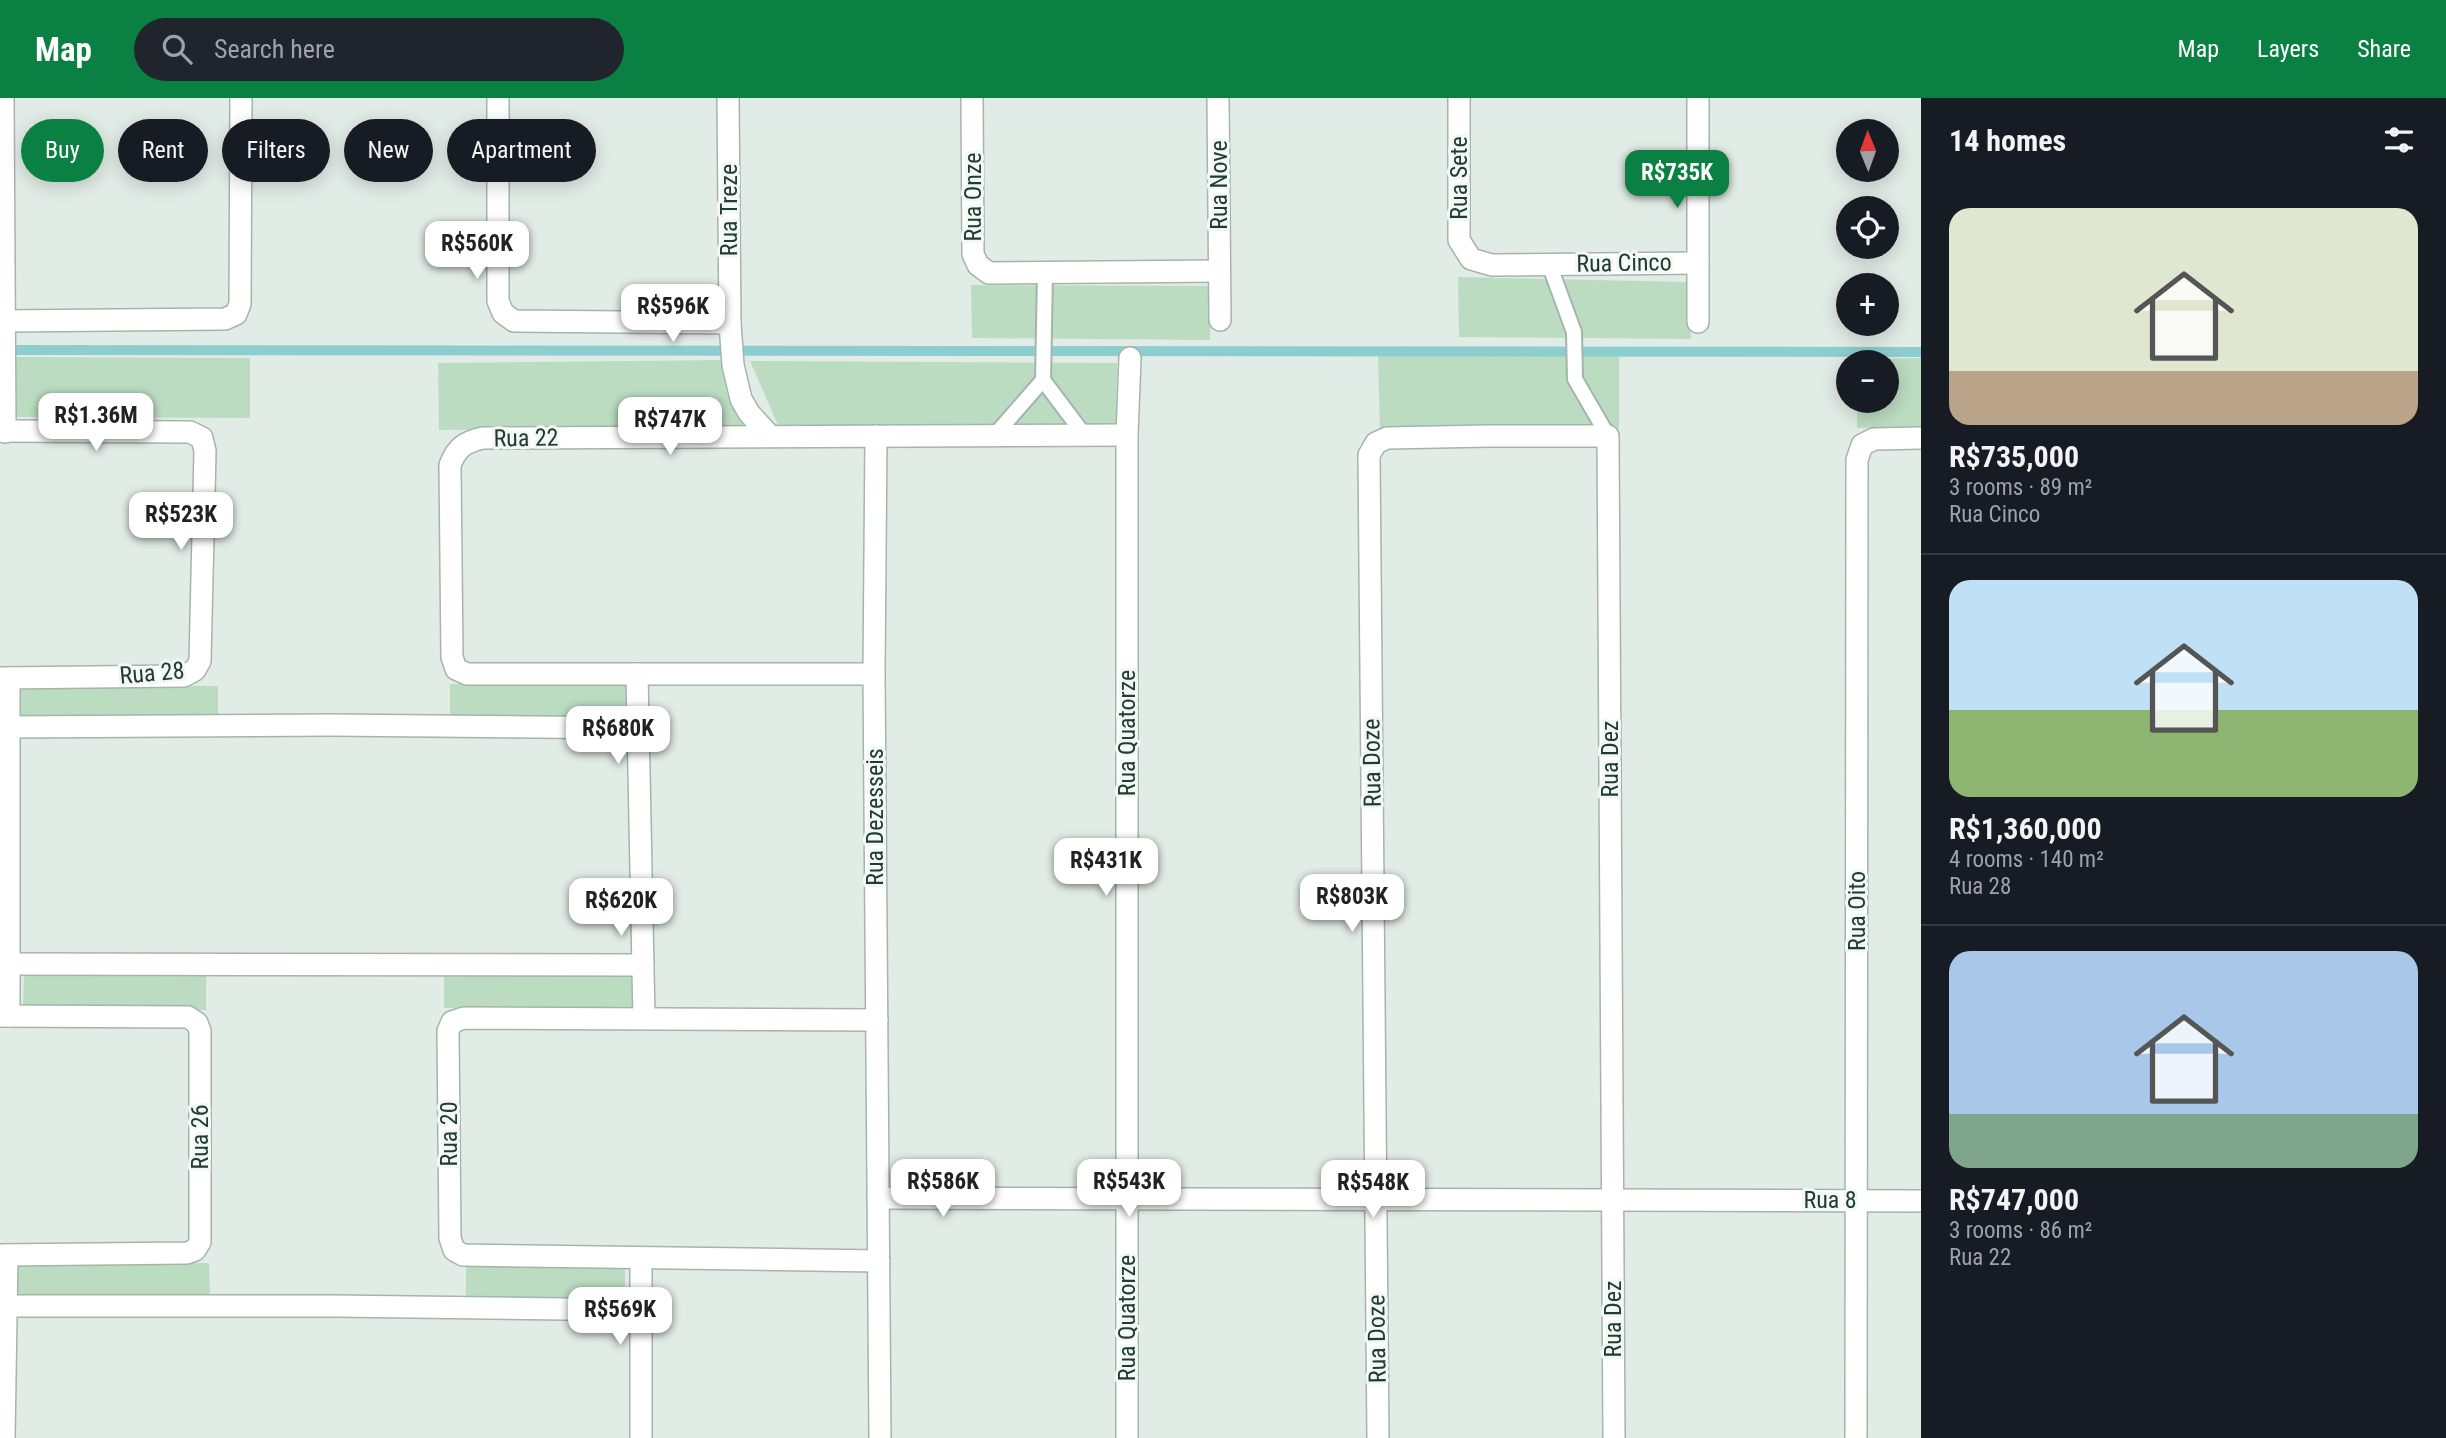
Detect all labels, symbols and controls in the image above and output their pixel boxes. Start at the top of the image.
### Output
search box [134,18,624,81]
text: Map [35,30,92,69]
icon: search [158,30,196,68]
text: Search here [214,34,335,64]
text: Map [2178,35,2219,63]
text: Layers [2257,35,2319,63]
text: Share [2357,35,2411,63]
chip: Buy [21,119,104,182]
chip: Rent [118,119,208,182]
chip: Filters [222,119,330,182]
chip: New [344,119,433,182]
chip: Apartment [447,119,596,182]
north arrow [1836,119,1899,182]
map controls [1836,119,1899,413]
icon: filters [2380,121,2418,159]
text: 14 homes [1949,123,2066,158]
street label: Rua Sete [1445,136,1473,220]
street label: Rua Nove [1205,140,1233,230]
pin: R$735K [1620,150,1734,210]
street label: Rua Onze [959,153,987,242]
text: R$735K [1641,159,1713,186]
street label: Rua Treze [715,164,743,256]
button: locate [1836,196,1899,259]
pin: R$560K [420,222,534,281]
text: R$560K [441,230,513,257]
street label: Rua Cinco [1576,248,1672,278]
icon: home [2121,253,2247,379]
button: + [1836,273,1899,336]
pin: R$596K [616,285,730,344]
text: R$596K [637,293,709,320]
button: − [1836,350,1899,413]
pin: R$1.36M [31,394,161,453]
pin: R$747K [613,398,727,457]
text: R$1.36M [54,402,138,429]
text: R$747K [634,406,706,433]
street label: Rua 22 [493,423,559,453]
text: R$735,000 [1949,439,2079,474]
text: 3 rooms · 89 m² [1949,474,2092,501]
pin: R$523K [124,492,238,552]
text: R$523K [145,501,217,528]
text: Rua Cinco [1949,501,2040,528]
icon: home [2121,625,2247,751]
street label: Rua 28 [118,656,186,690]
street label: Rua Quatorze [1113,670,1141,796]
pin: R$680K [561,706,675,766]
text: R$680K [582,715,654,742]
street label: Rua Doze [1357,719,1387,807]
street label: Rua Dez [1596,721,1624,797]
street label: Rua Dezesseis [861,748,889,886]
text: R$1,360,000 [1949,811,2102,846]
pin: R$431K [1049,838,1163,898]
text: 4 rooms · 140 m² [1949,846,2104,873]
text: R$431K [1070,847,1142,874]
street label: Rua Oito [1843,871,1871,951]
text: Rua 28 [1949,873,2011,900]
pin: R$803K [1295,874,1409,934]
pin: R$620K [564,878,678,938]
text: R$803K [1316,883,1388,910]
text: R$620K [585,887,657,914]
icon: home [2121,996,2247,1122]
street label: Rua 20 [435,1101,463,1167]
street label: Rua 26 [186,1104,214,1170]
pin: R$586K [886,1160,1000,1219]
pin: R$543K [1072,1160,1186,1219]
pin: R$548K [1316,1160,1430,1220]
text: R$586K [907,1168,979,1195]
text: R$543K [1093,1168,1165,1195]
text: R$548K [1337,1169,1409,1196]
text: R$747,000 [1949,1182,2079,1217]
street label: Rua 8 [1803,1186,1857,1214]
text: 3 rooms · 86 m² [1949,1217,2092,1244]
text: Rua 22 [1949,1244,2011,1271]
street label: Rua Quatorze [1113,1255,1141,1381]
street label: Rua Dez [1599,1281,1627,1357]
pin: R$569K [563,1288,677,1347]
street label: Rua Doze [1362,1295,1392,1383]
text: R$569K [584,1296,656,1323]

